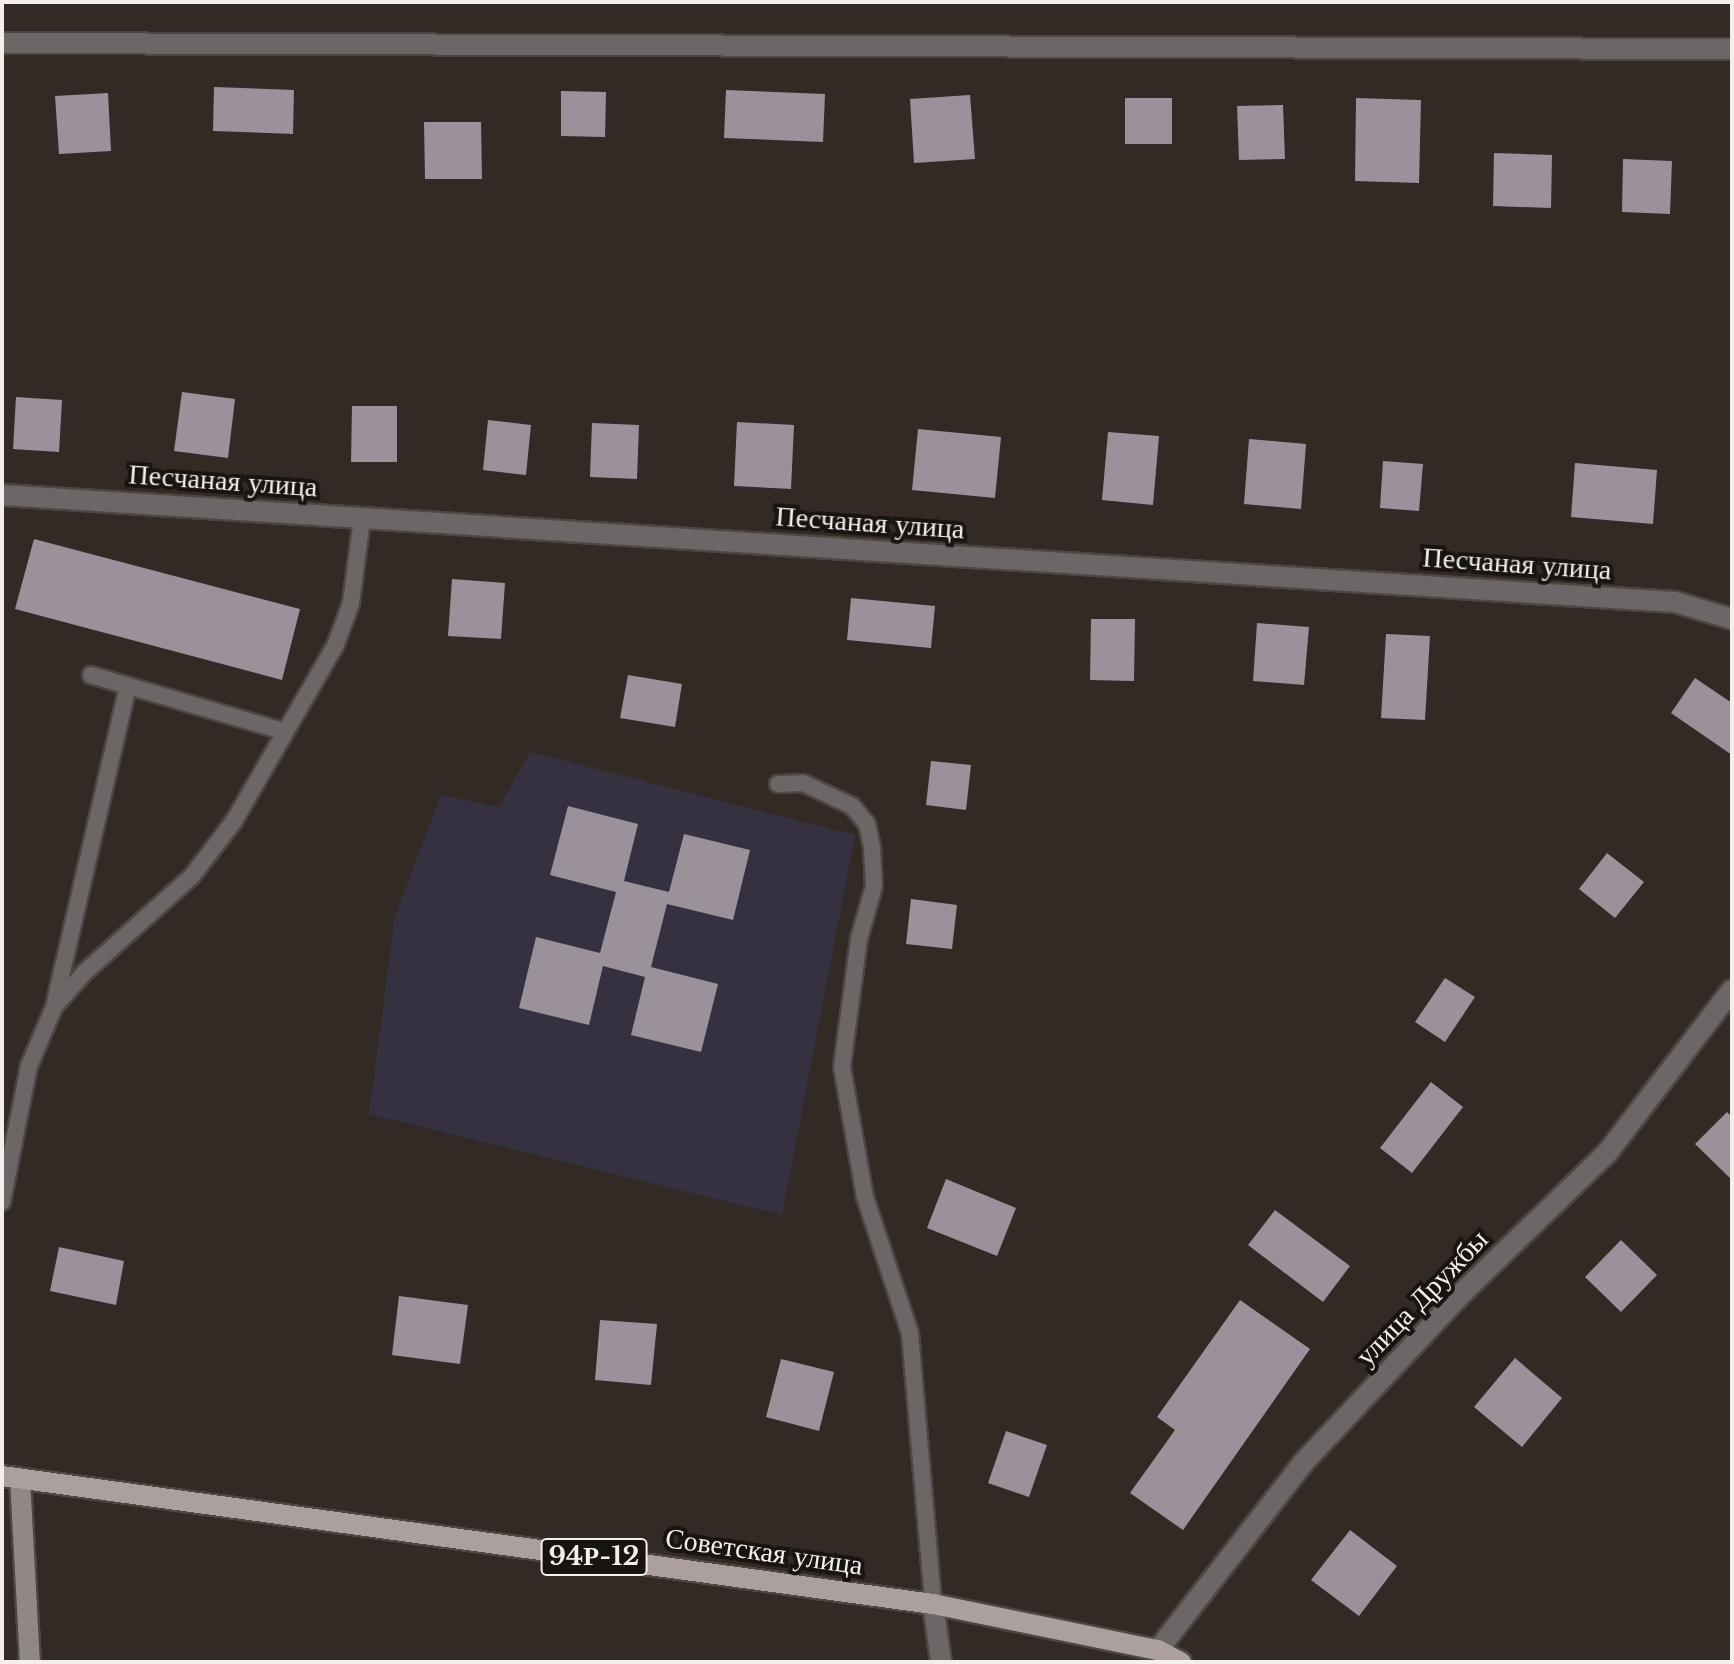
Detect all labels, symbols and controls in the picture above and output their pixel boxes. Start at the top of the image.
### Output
street label: Песчаная улица [127,458,319,504]
street label: Песчаная улица [774,500,966,546]
street label: Песчаная улица [1421,541,1613,587]
street label: улица Дружбы [1349,1223,1495,1373]
street label: Советская улица [663,1522,865,1582]
road number: 94Р-12 [540,1535,648,1579]

